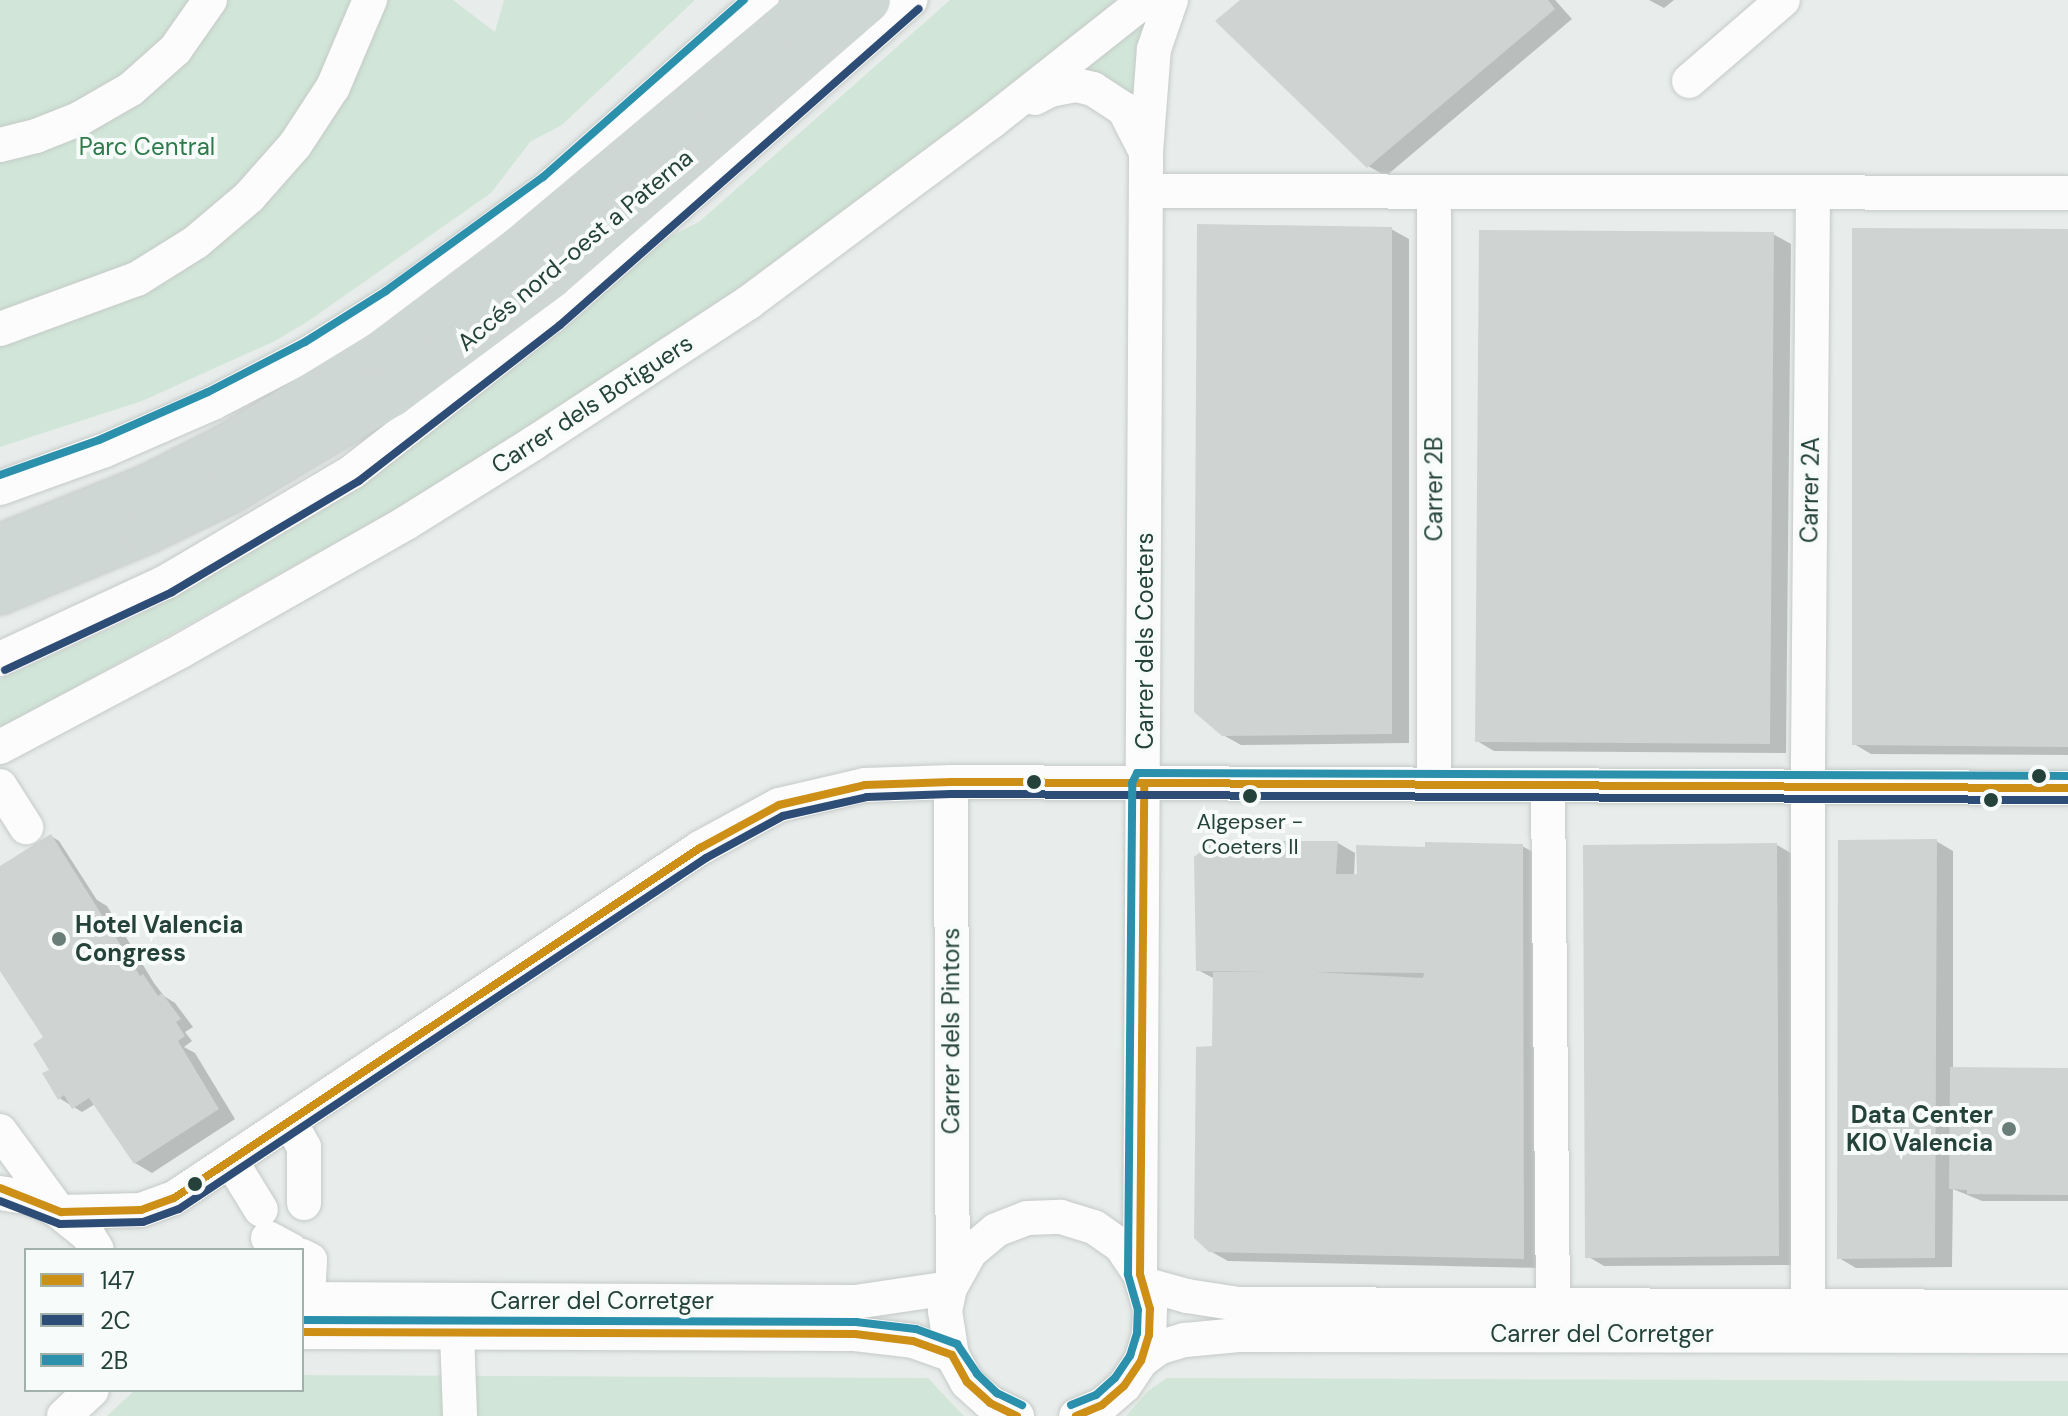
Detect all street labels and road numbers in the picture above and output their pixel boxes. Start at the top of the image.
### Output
street label: Accés nord-oest a Paterna [451,143,699,357]
street label: Carrer dels Botiguers [486,328,698,480]
street label: Carrer 2B [1420,437,1448,541]
street label: Carrer 2A [1795,437,1825,543]
street label: Carrer dels Coeters [1131,532,1159,750]
street label: Carrer dels Pintors [937,928,965,1134]
street label: Carrer del Corretger [490,1287,714,1315]
street label: Carrer del Corretger [1490,1320,1714,1348]

